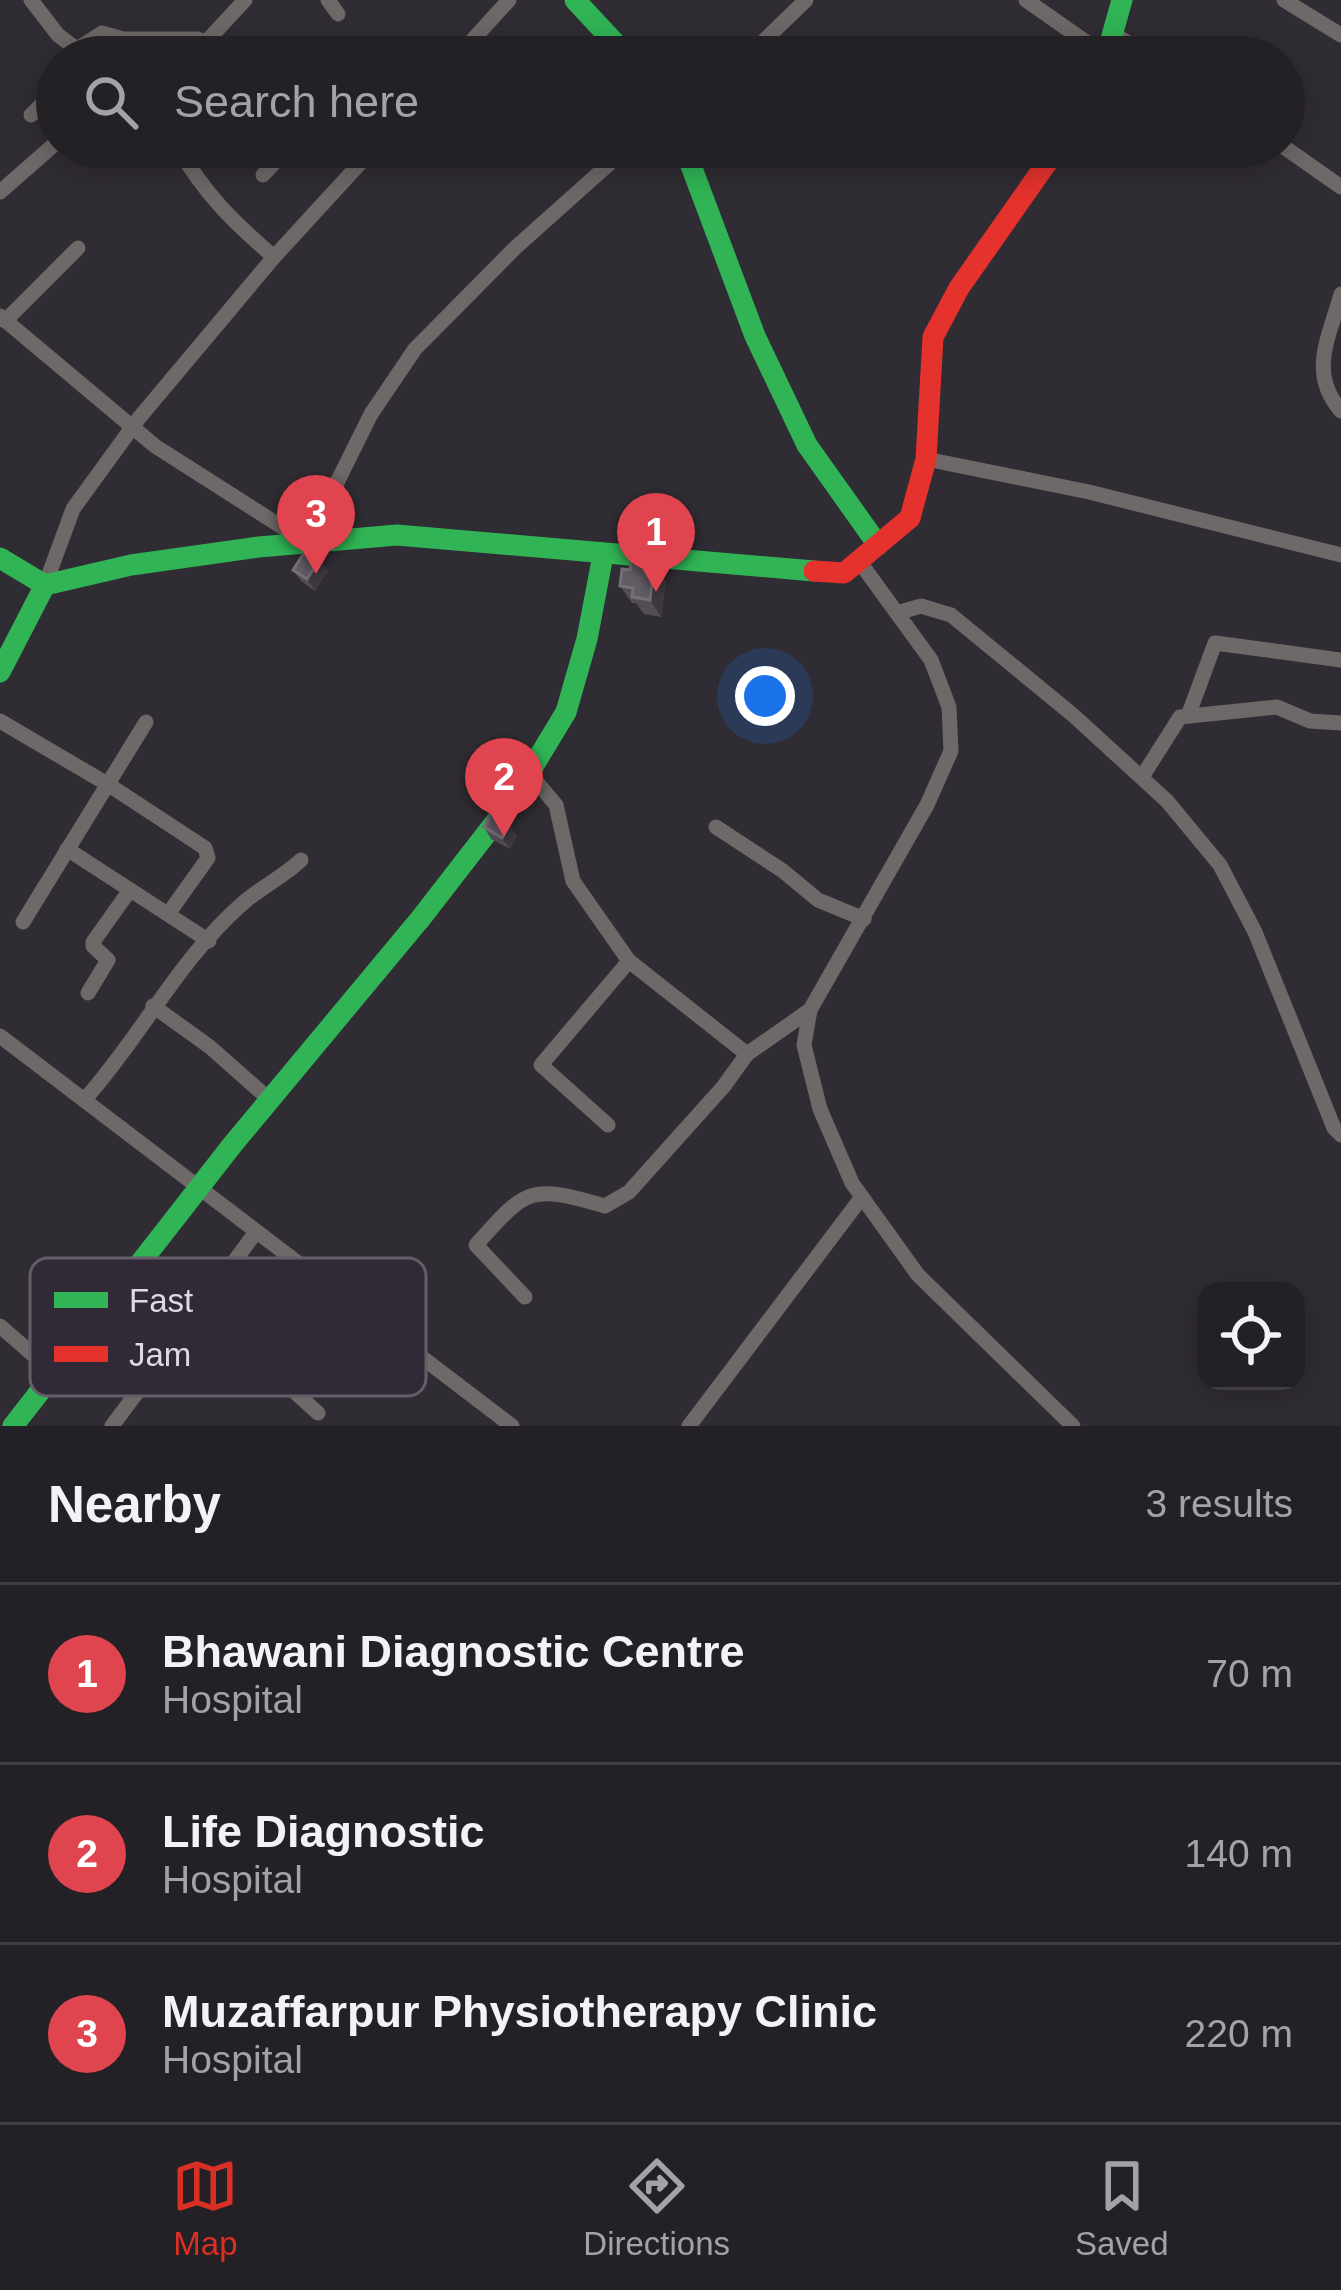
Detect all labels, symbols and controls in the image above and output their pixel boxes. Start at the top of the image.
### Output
search box [36,36,1305,168]
icon: search [78,69,144,135]
text: Search here [174,76,419,127]
pin: 3 [277,475,355,574]
pin: 1 [617,493,695,592]
your location [735,666,795,726]
pin: 2 [465,738,543,837]
legend [30,1258,426,1396]
text: Fast [129,1282,193,1319]
map controls [1197,1282,1305,1390]
button: locate [1197,1282,1305,1390]
text: Jam [129,1336,191,1373]
text: Nearby [48,1476,221,1533]
text: 3 results [1146,1482,1293,1525]
text: Bhawani Diagnostic Centre [162,1626,745,1677]
text: 1 [76,1652,98,1695]
text: 70 m [1206,1652,1293,1695]
text: Hospital [162,1678,303,1721]
text: Life Diagnostic [162,1806,485,1857]
text: 2 [76,1832,98,1875]
text: 140 m [1185,1832,1293,1875]
text: Hospital [162,1858,303,1901]
text: Muzaffarpur Physiotherapy Clinic [162,1986,877,2037]
text: 3 [76,2012,98,2055]
text: 220 m [1185,2012,1293,2055]
text: Hospital [162,2038,303,2081]
tab: Map [172,2153,238,2263]
tab: Directions [583,2153,730,2263]
tab: Saved [1075,2153,1169,2263]

